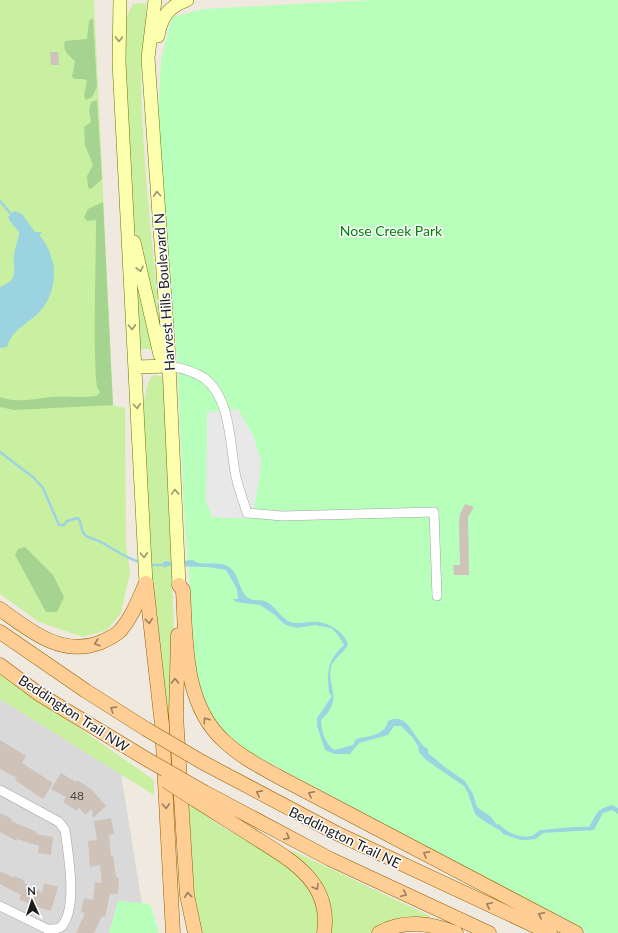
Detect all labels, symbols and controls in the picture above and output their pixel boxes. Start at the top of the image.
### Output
one-way arrow [115,36,123,42]
one-way arrow [152,191,161,197]
street label: Harvest Hills Boulevard N [150,213,178,371]
park label: Nose Creek Park [340,222,443,239]
one-way arrow [136,266,144,272]
one-way arrow [128,324,137,330]
one-way arrow [132,403,141,409]
one-way arrow [170,489,179,495]
one-way arrow [140,552,149,558]
one-way arrow [144,618,153,624]
one-way arrow [94,638,101,647]
street label: Beddington Trail NW [15,671,133,755]
one-way arrow [171,678,180,684]
one-way arrow [110,706,117,714]
one-way arrow [203,717,211,724]
house number: 48 [70,788,84,803]
one-way arrow [256,791,263,798]
one-way arrow [308,791,316,799]
one-way arrow [161,803,170,809]
street label: Beddington Trail NE [286,803,404,871]
one-way arrow [283,832,290,840]
one-way arrow [423,852,430,859]
north arrow [12,881,52,921]
one-way arrow [311,882,318,890]
text: N [27,884,36,897]
one-way arrow [400,889,408,897]
one-way arrow [183,892,192,898]
one-way arrow [486,902,494,910]
one-way arrow [538,912,545,920]

